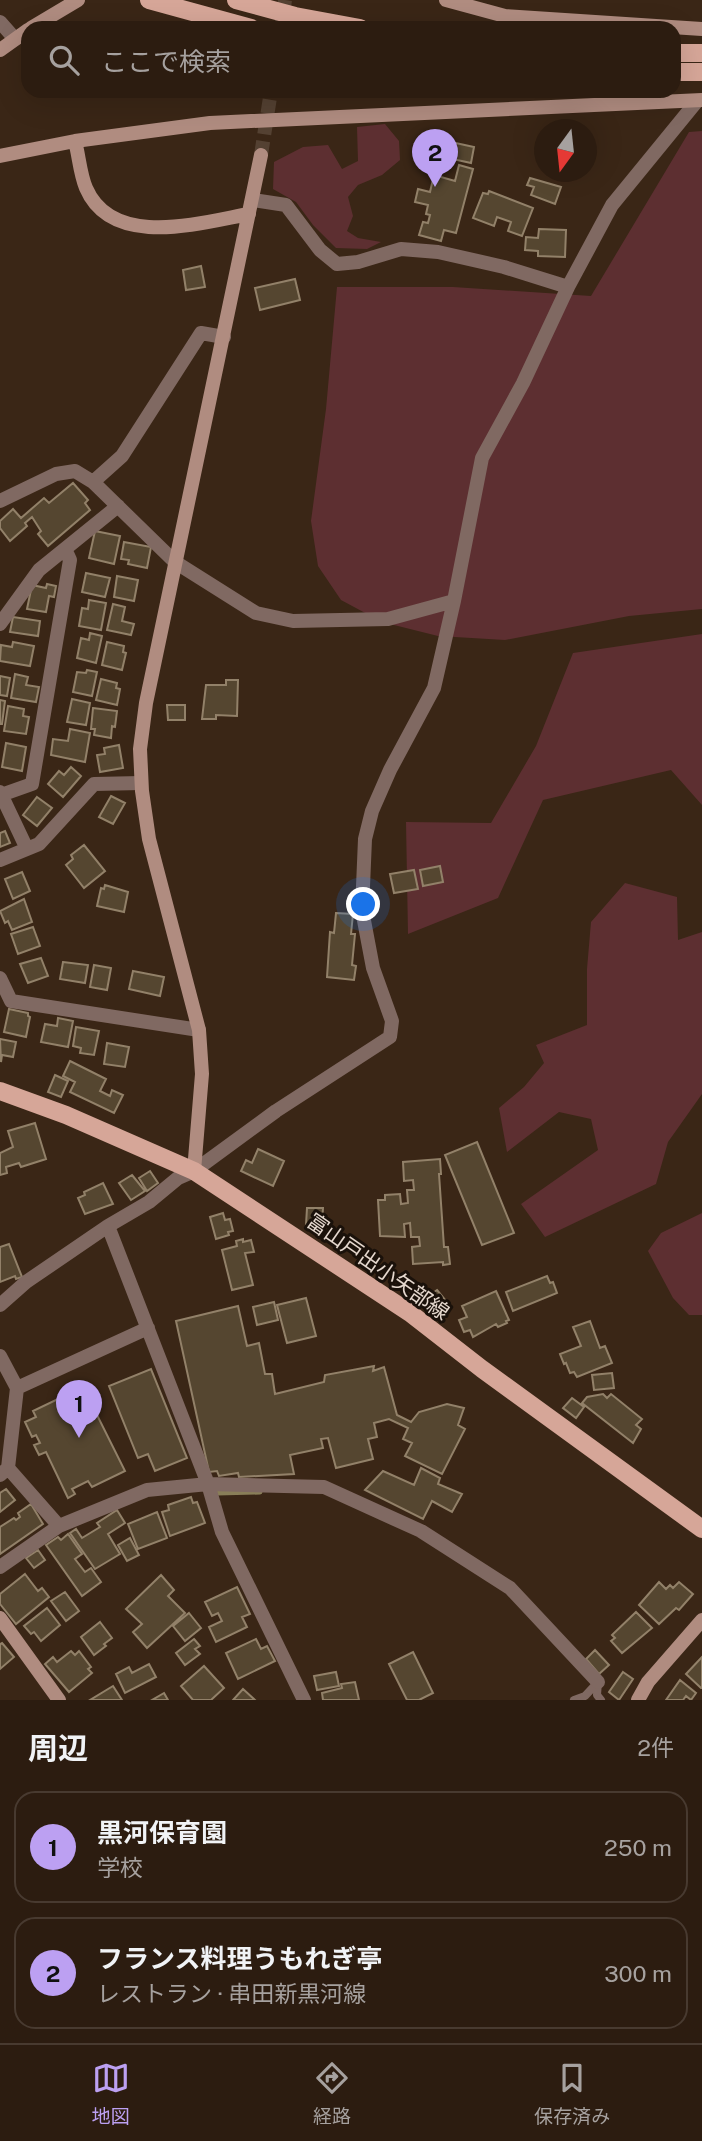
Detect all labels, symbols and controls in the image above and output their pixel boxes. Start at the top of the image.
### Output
search box [21,21,681,98]
icon: search [45,41,83,79]
text: ここで検索 [101,46,231,77]
north arrow [534,119,597,182]
pin: 2 [412,129,458,187]
your location [346,887,380,921]
street label: 富山戸出小矢部線 [302,1208,454,1325]
pin: 1 [56,1380,102,1438]
text: 周辺 [28,1730,88,1766]
text: 2件 [637,1734,674,1761]
text: 黒河保育園 [97,1817,227,1848]
text: 1 [48,1834,58,1861]
text: 250 m [604,1834,672,1861]
text: 学校 [97,1854,143,1881]
text: フランス料理うもれぎ亭 [97,1943,382,1974]
text: 2 [46,1960,60,1987]
text: 300 m [604,1960,672,1987]
text: レストラン · 串田新黒河線 [97,1980,366,2007]
tab: 地図 [92,2059,130,2128]
tab: 経路 [313,2059,351,2128]
tab: 保存済み [534,2059,610,2128]

